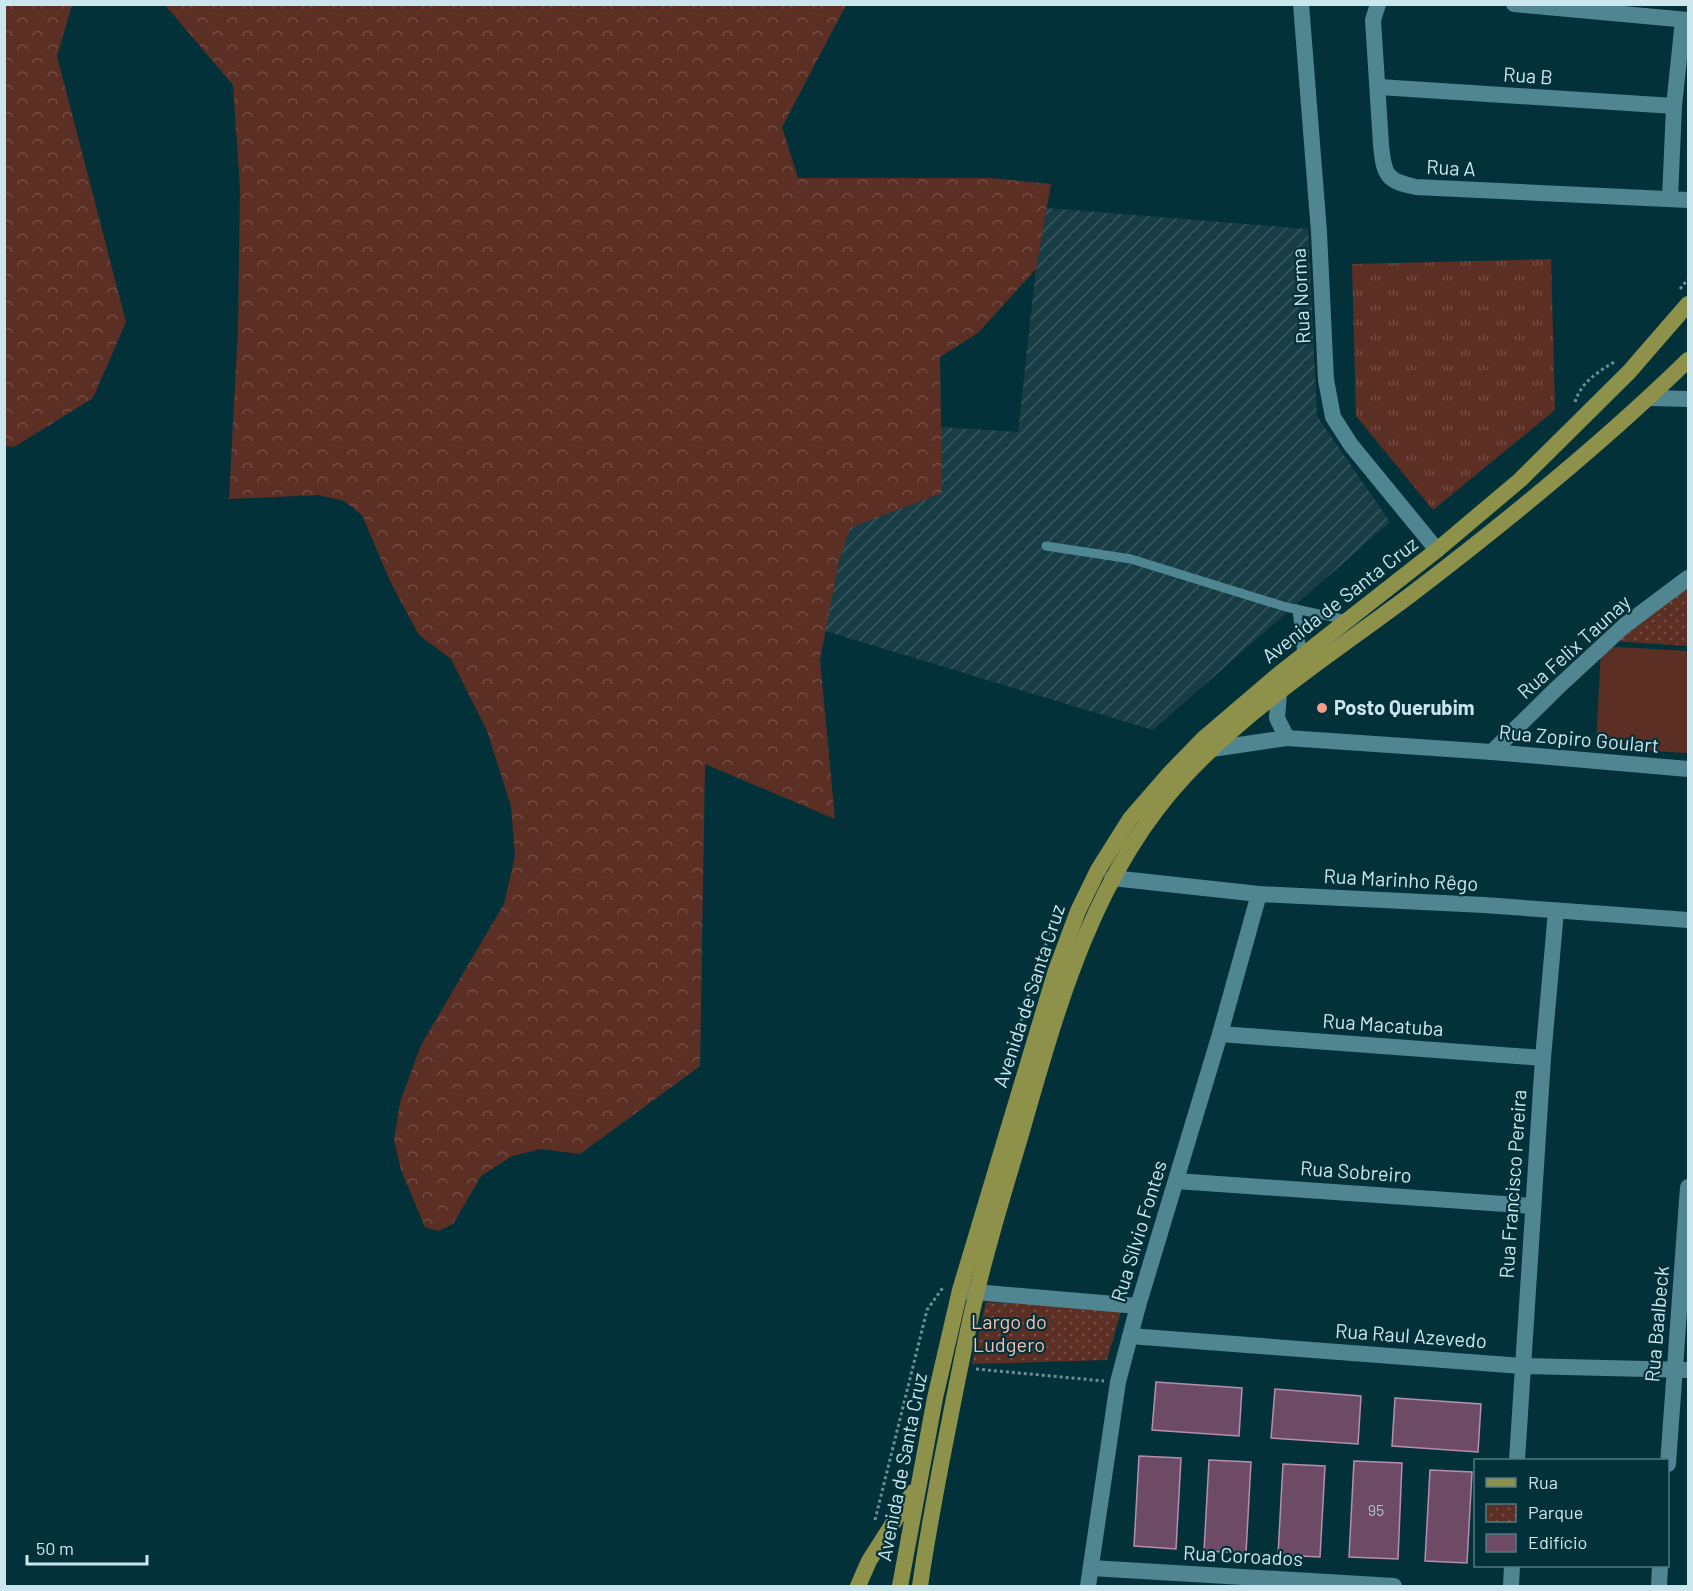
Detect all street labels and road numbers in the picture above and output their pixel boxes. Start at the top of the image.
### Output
street label: Rua B [1502,61,1554,89]
street label: Rua A [1426,154,1476,180]
street label: Rua Norma [1286,248,1314,344]
street label: Avenida de Santa Cruz [1257,531,1422,668]
street label: Rua Felix Taunay [1512,589,1635,703]
street label: Rua Zopiro Goulart [1498,719,1660,757]
street label: Rua Marinho Rêgo [1323,863,1479,895]
street label: Avenida de Santa Cruz [987,901,1069,1090]
street label: Rua Macatuba [1322,1008,1444,1040]
street label: Rua Francisco Pereira [1493,1089,1531,1279]
street label: Rua Sobreiro [1300,1155,1413,1187]
street label: Rua Sílvio Fontes [1105,1157,1171,1304]
street label: Rua Baalbeck [1639,1265,1673,1383]
street label: Rua Raul Azevedo [1334,1318,1488,1352]
street label: Avenida de Santa Cruz [871,1371,931,1563]
street label: Rua Coroados [1183,1540,1304,1570]

